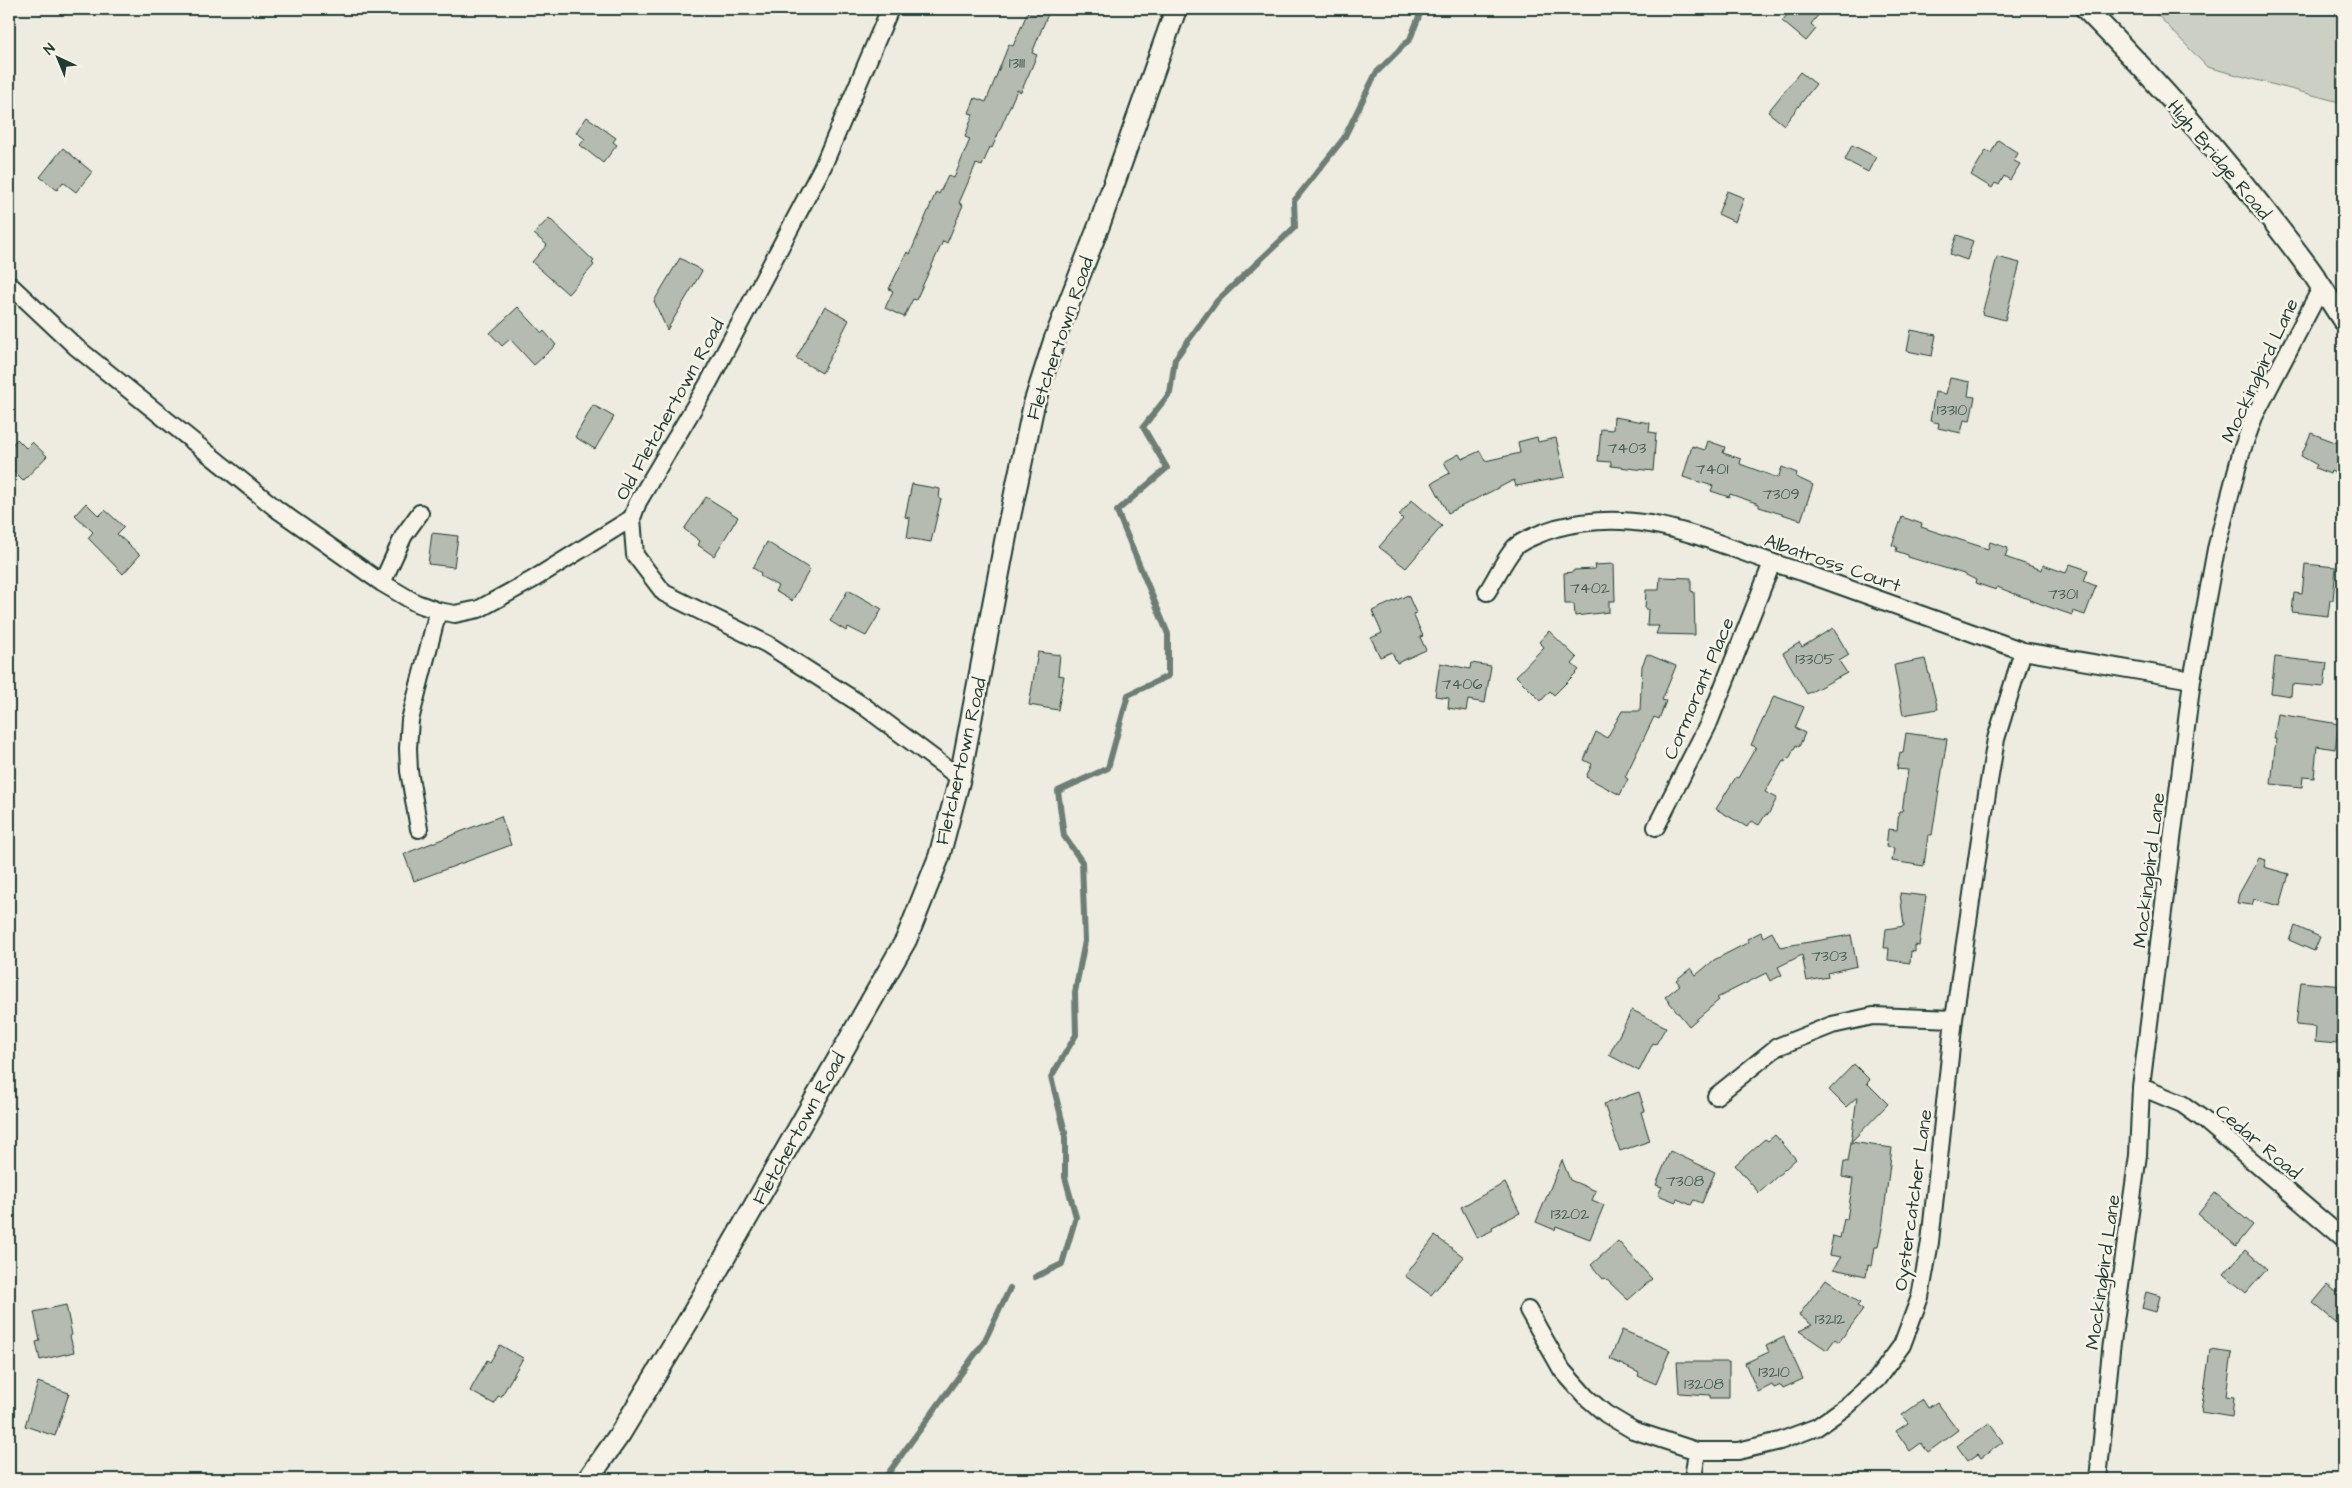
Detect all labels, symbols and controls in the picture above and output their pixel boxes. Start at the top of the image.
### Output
north arrow [32,32,82,82]
text: N [40,39,60,60]
house number: 13111 [1009,52,1025,74]
street label: High Bridge Road [2160,94,2277,227]
street label: Fletchertown Road [1020,253,1101,424]
street label: Mockingbird Lane [2215,294,2307,448]
street label: Old Fletchertown Road [609,314,732,505]
house number: 13310 [1937,399,1967,421]
house number: 7403 [1608,437,1646,459]
house number: 7401 [1696,458,1728,480]
house number: 7309 [1762,483,1800,505]
street label: Albatross Court [1761,527,1905,600]
house number: 7402 [1570,577,1610,599]
house number: 7301 [2048,583,2078,605]
street label: Cormorant Place [1657,613,1742,764]
house number: 13305 [1795,648,1836,670]
house number: 7406 [1442,673,1482,695]
street label: Fletchertown Road [929,675,994,848]
street label: Mockingbird Lane [2127,791,2173,949]
house number: 7303 [1811,945,1847,967]
street label: Fletchertown Road [746,1047,853,1210]
street label: Cedar Road [2209,1098,2307,1186]
street label: Oystercatcher Lane [1887,1108,1941,1293]
house number: 7308 [1666,1170,1704,1192]
street label: Mockingbird Lane [2079,1193,2129,1352]
house number: 13202 [1551,1203,1589,1225]
house number: 13212 [1815,1308,1845,1330]
house number: 13210 [1758,1361,1790,1383]
house number: 13208 [1684,1373,1724,1395]

